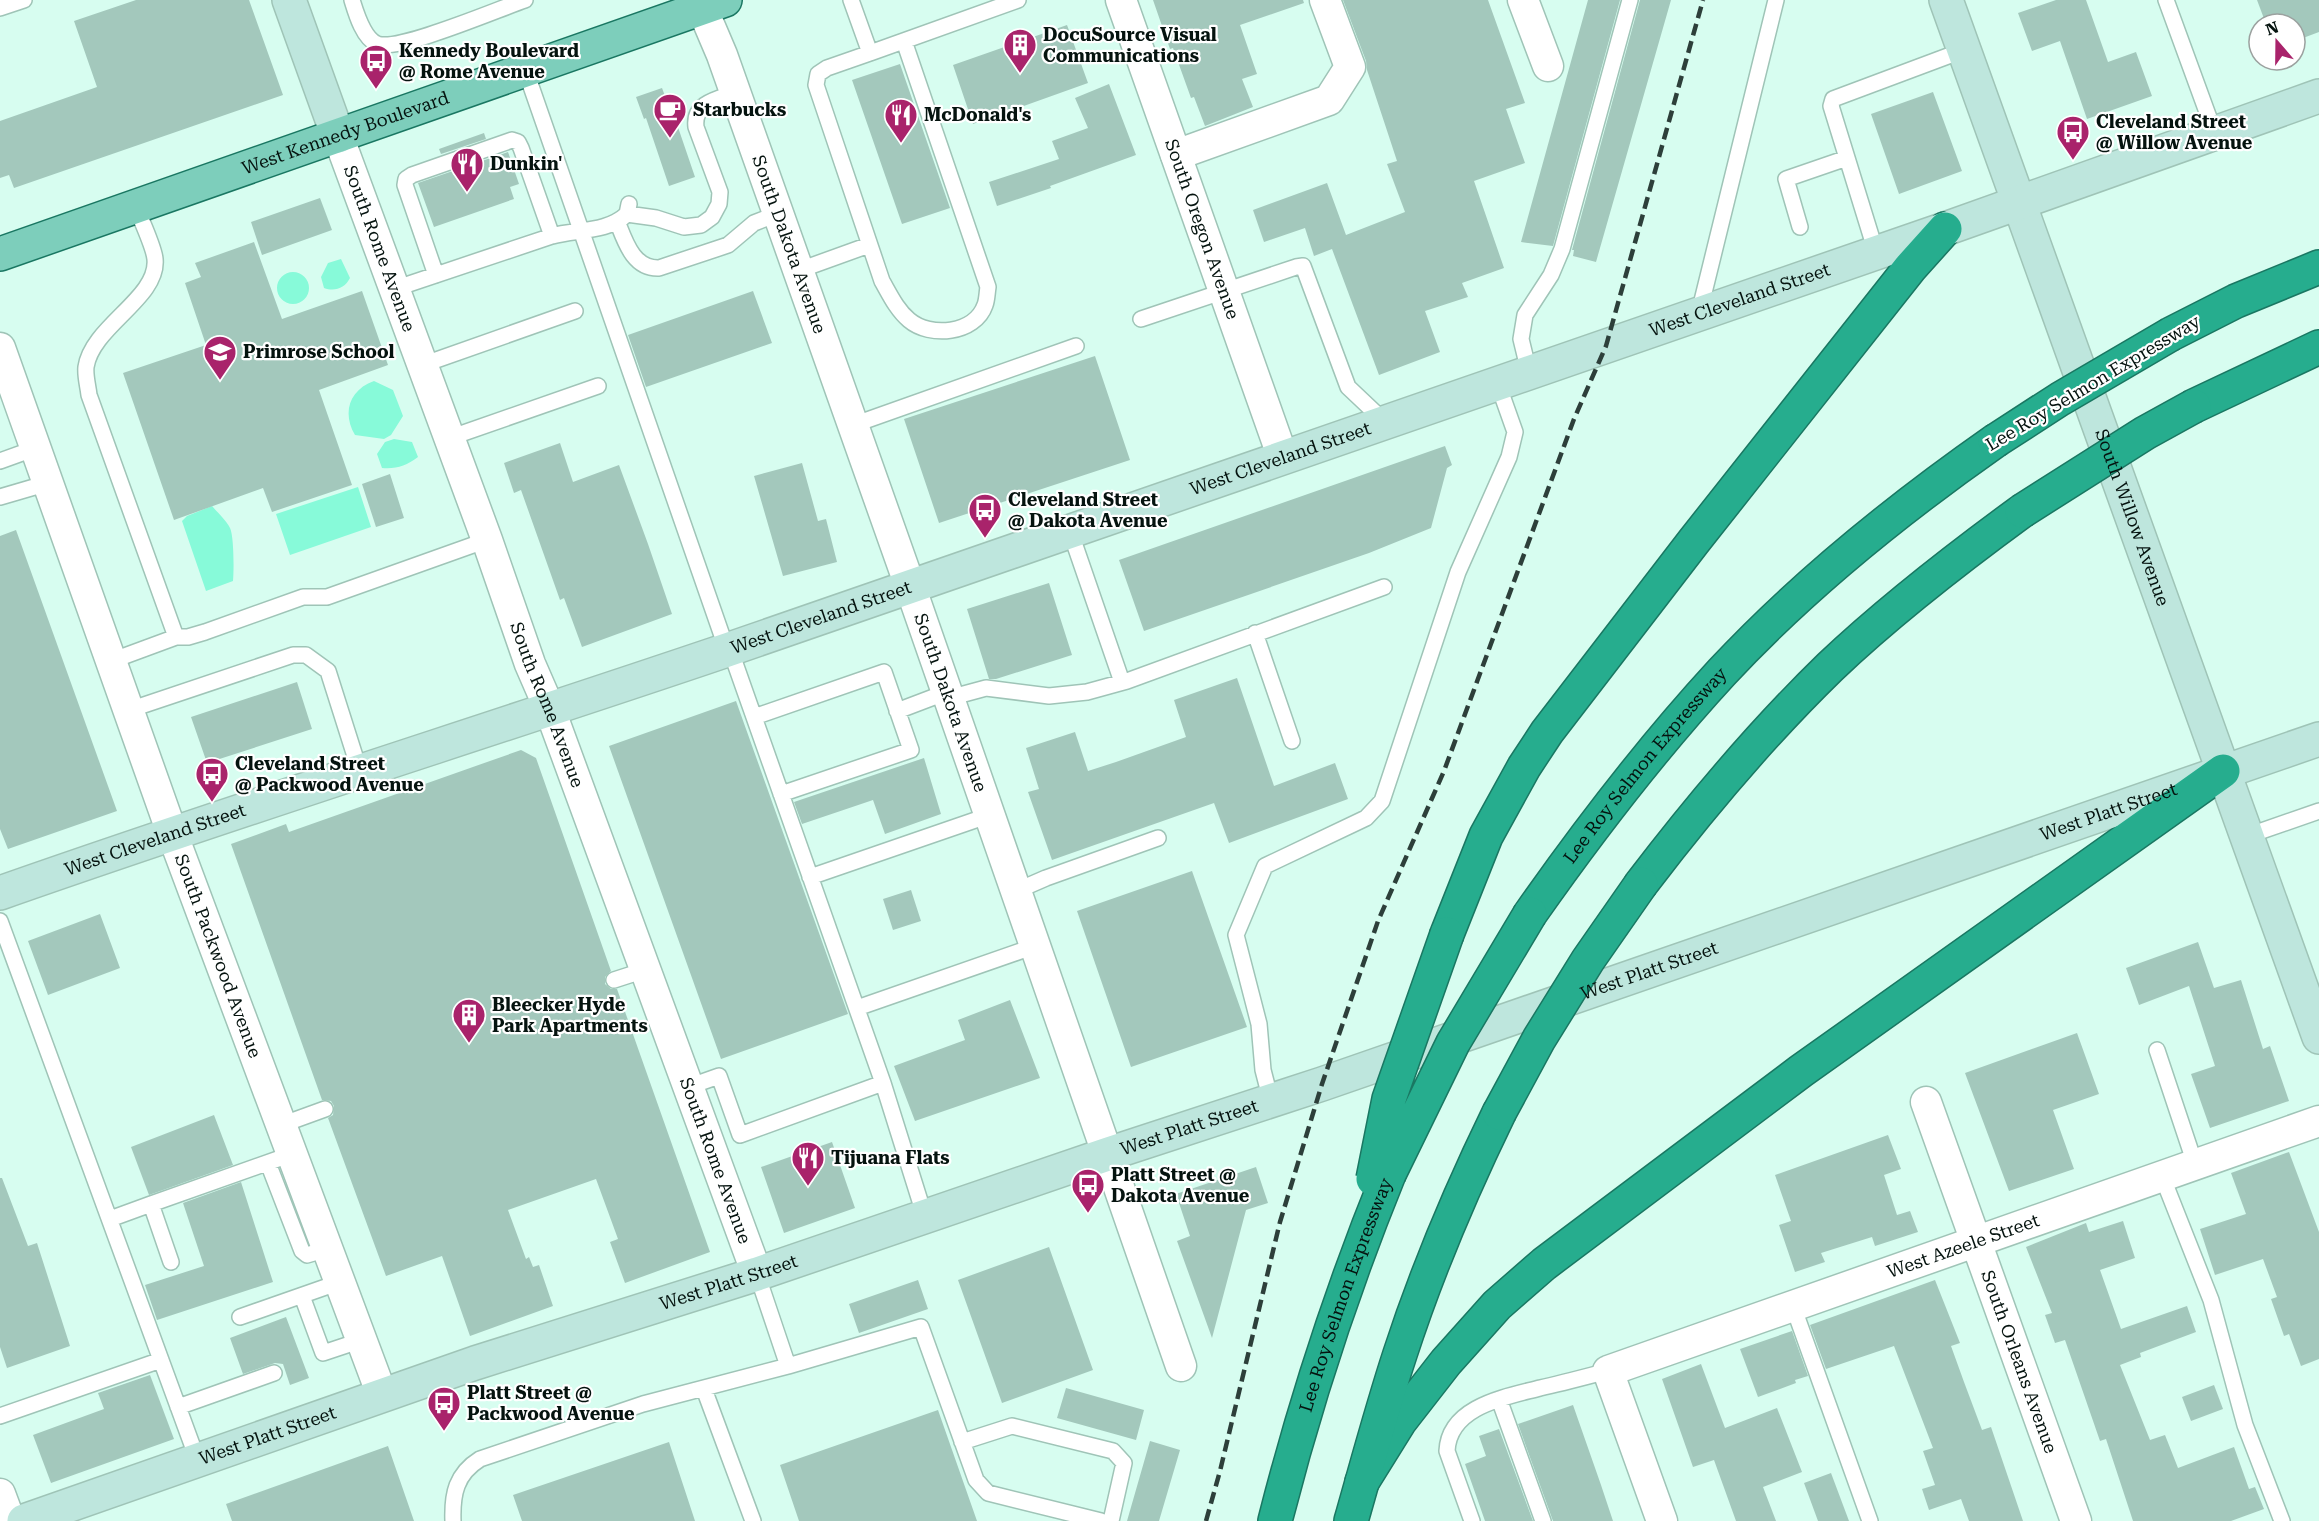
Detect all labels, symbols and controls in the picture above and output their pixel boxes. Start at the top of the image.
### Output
north arrow [2247,12,2307,72]
text: N [2263,17,2281,39]
place label: DocuSource Visual Communications [1043,24,1217,66]
building icon: DocuSource Visual Communications [1002,27,1038,74]
place label: Kennedy Boulevard @ Rome Avenue [399,40,579,82]
bus stop icon: Kennedy Boulevard @ Rome Avenue [358,43,394,90]
street label: West Kennedy Boulevard [239,86,452,178]
cafe icon: Starbucks [652,92,688,139]
restaurant icon: McDonald's [883,97,919,144]
place label: Starbucks [693,99,786,120]
place label: McDonald's [924,104,1031,125]
place label: Cleveland Street @ Willow Avenue [2096,111,2253,153]
bus stop icon: Cleveland Street @ Willow Avenue [2055,114,2091,161]
street label: South Oregon Avenue [1161,136,1244,322]
restaurant icon: Dunkin' [449,146,485,193]
street label: South Dakota Avenue [748,152,831,336]
place label: Dunkin' [490,153,562,174]
street label: South Rome Avenue [340,162,420,334]
street label: West Cleveland Street [1646,258,1833,340]
street label: Lee Roy Selmon Expressway [1982,310,2204,455]
school or university icon: Primrose School [202,334,238,381]
place label: Primrose School [243,341,395,362]
street label: West Cleveland Street [1187,417,1374,499]
street label: South Willow Avenue [2091,426,2174,609]
place label: Cleveland Street @ Dakota Avenue [1008,489,1168,531]
bus stop icon: Cleveland Street @ Dakota Avenue [967,492,1003,539]
street label: West Cleveland Street [728,576,914,658]
street label: South Dakota Avenue [910,610,992,795]
street label: South Rome Avenue [506,619,589,790]
street label: Lee Roy Selmon Expressway [1559,663,1731,867]
place label: Cleveland Street @ Packwood Avenue [235,753,424,795]
bus stop icon: Cleveland Street @ Packwood Avenue [194,756,230,803]
street label: West Platt Street [2037,778,2180,845]
street label: West Cleveland Street [62,799,248,880]
street label: South Packwood Avenue [171,851,266,1061]
street label: West Platt Street [1578,937,1721,1004]
place label: Bleecker Hyde Park Apartments [492,994,648,1036]
building icon: Bleecker Hyde Park Apartments [451,997,487,1044]
street label: South Rome Avenue [676,1074,756,1247]
street label: West Platt Street [1118,1095,1261,1159]
restaurant icon: Tijuana Flats [790,1140,826,1187]
place label: Tijuana Flats [831,1147,950,1168]
place label: Platt Street @ Dakota Avenue [1111,1164,1250,1206]
bus stop icon: Platt Street @ Dakota Avenue [1070,1167,1106,1214]
street label: Lee Roy Selmon Expressway [1295,1174,1396,1414]
street label: West Azeele Street [1884,1209,2042,1282]
street label: West Platt Street [657,1250,800,1314]
street label: South Orleans Avenue [1977,1267,2062,1456]
place label: Platt Street @ Packwood Avenue [467,1382,635,1424]
bus stop icon: Platt Street @ Packwood Avenue [426,1385,462,1432]
street label: West Platt Street [196,1401,339,1469]

